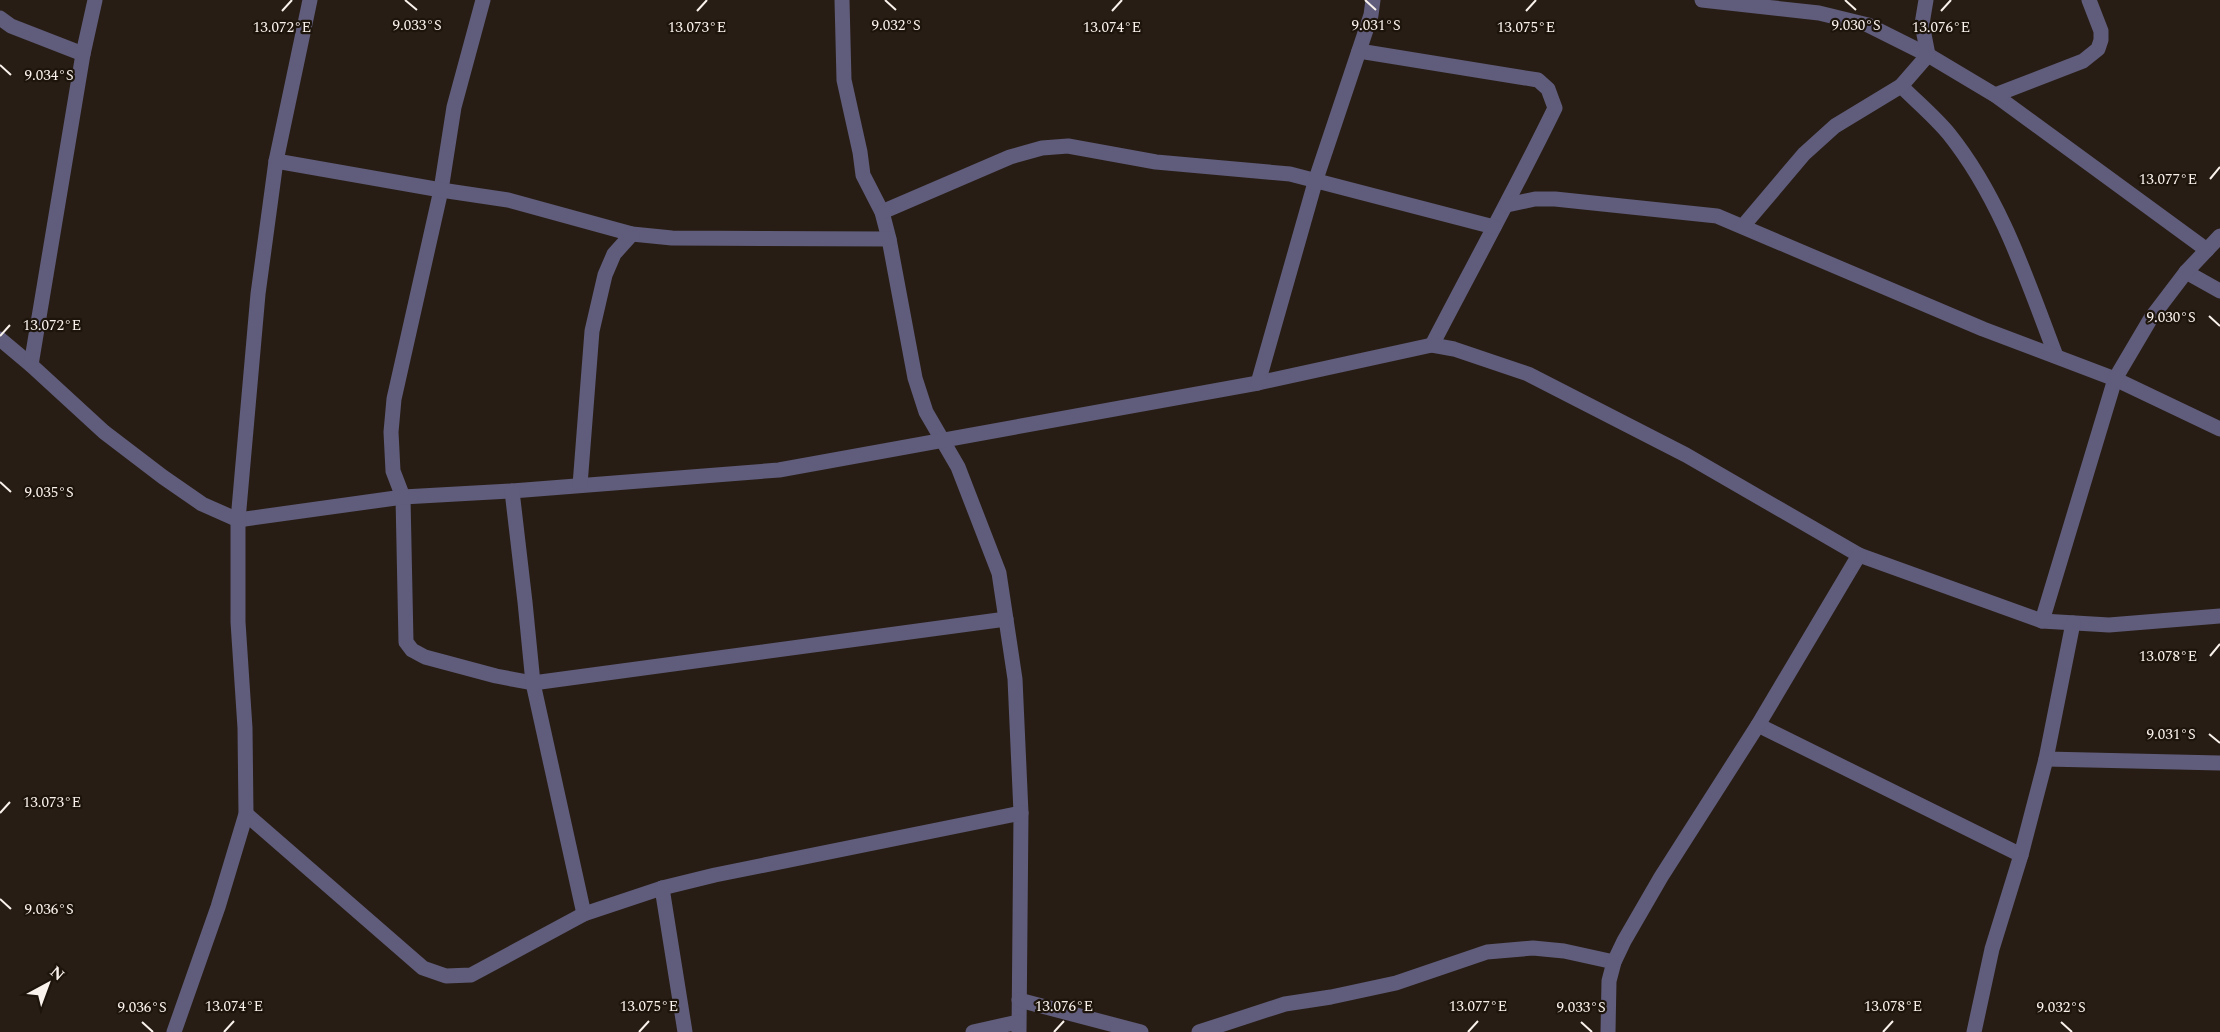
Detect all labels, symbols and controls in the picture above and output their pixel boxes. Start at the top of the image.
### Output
text: 9.033°S [392,14,442,37]
text: 9.032°S [871,14,921,37]
text: 9.031°S [1351,14,1401,37]
text: 9.030°S [1831,14,1881,37]
text: 13.072°E [253,16,311,39]
text: 13.073°E [668,16,726,39]
text: 13.074°E [1083,16,1141,39]
text: 13.075°E [1497,16,1555,39]
text: 13.076°E [1912,16,1970,39]
text: 9.034°S [24,64,74,87]
text: 13.077°E [2139,168,2197,191]
text: 9.030°S [2146,306,2196,329]
text: 13.072°E [23,314,81,337]
text: 9.035°S [24,481,74,504]
text: 13.078°E [2139,645,2197,668]
text: 9.031°S [2146,723,2196,746]
text: 13.073°E [23,791,81,814]
text: 9.036°S [24,898,74,921]
north arrow [18,954,78,1014]
text: N [44,960,70,987]
text: 13.074°E [205,995,263,1018]
text: 13.075°E [620,995,678,1018]
text: 13.076°E [1035,995,1093,1018]
text: 13.077°E [1449,995,1507,1018]
text: 13.078°E [1864,995,1922,1018]
text: 9.036°S [117,996,167,1019]
text: 9.033°S [1556,996,1606,1019]
text: 9.032°S [2036,996,2086,1019]

